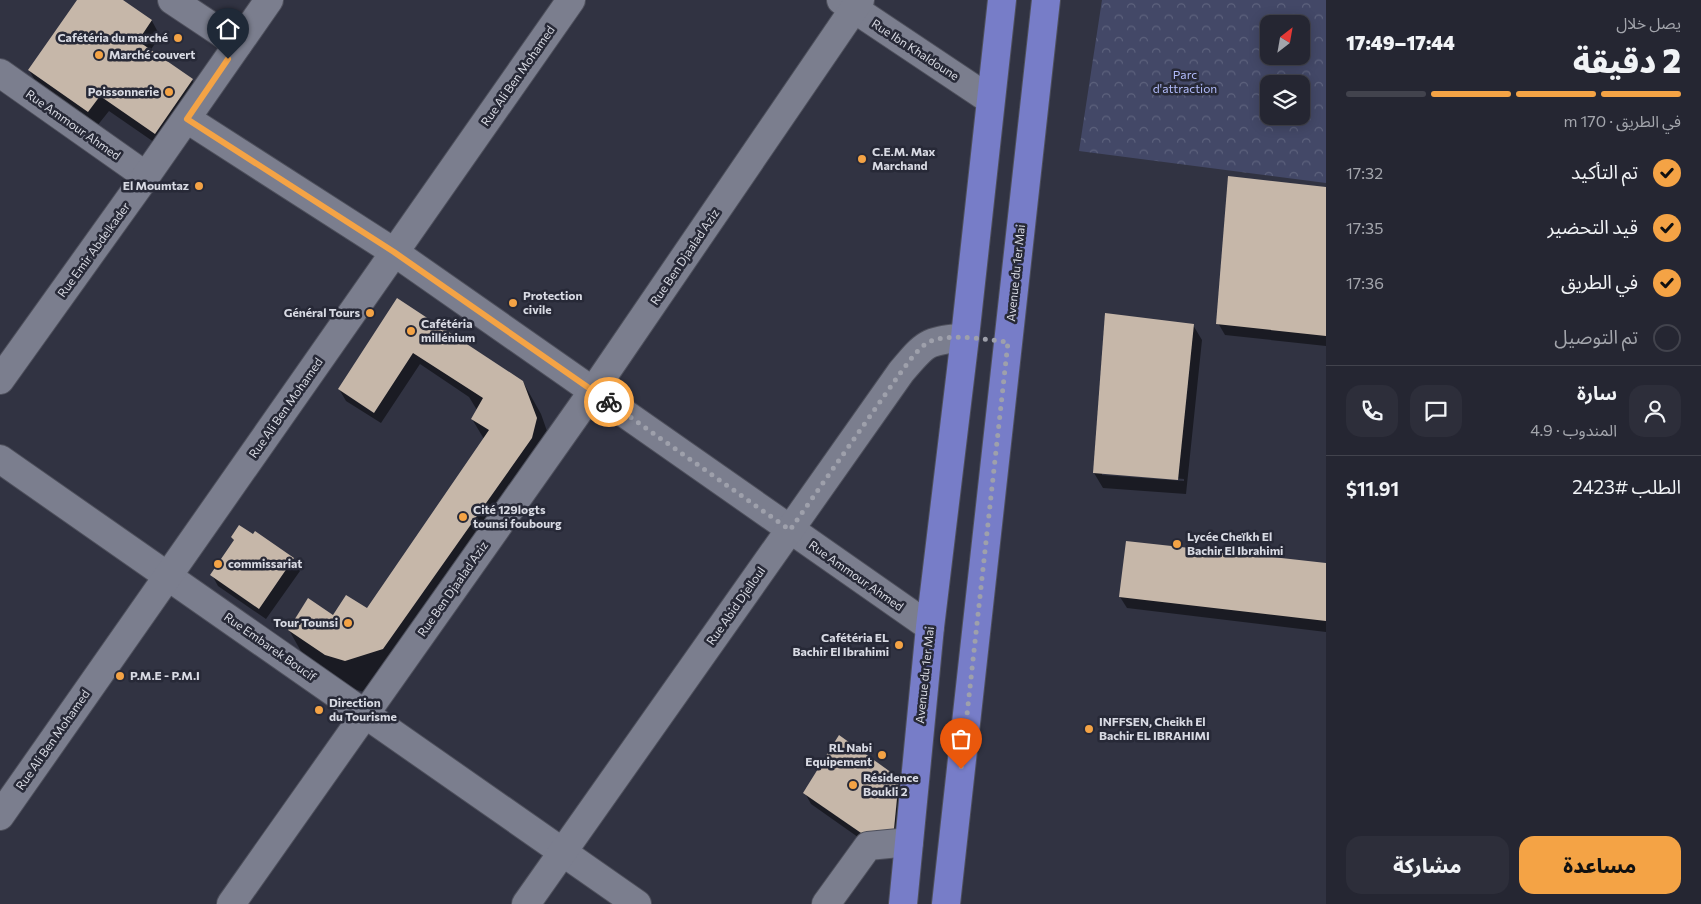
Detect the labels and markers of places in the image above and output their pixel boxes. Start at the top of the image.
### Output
pin [207,8,249,59]
place label: Cafétéria du marché [57,30,168,44]
marker: Cafétéria du marché [172,32,184,44]
place label: Marché couvert [109,47,195,61]
marker: Marché couvert [93,49,105,61]
place label: Poissonnerie [88,84,159,98]
marker: Poissonnerie [163,86,175,98]
place label: C.E.M. Max Marchand [872,144,936,172]
marker: C.E.M. Max Marchand [856,153,868,165]
place label: El Moumtaz [123,178,189,192]
marker: El Moumtaz [193,180,205,192]
place label: Protection civile [523,288,582,316]
marker: Protection civile [507,297,519,309]
place label: Général Tours [284,305,360,319]
marker: Général Tours [364,307,376,319]
place label: Cafétéria millénium [421,316,475,344]
marker: Cafétéria millénium [405,325,417,337]
place label: Cité 129logts tounsi foubourg [473,502,562,530]
marker: Cité 129logts tounsi foubourg [457,511,469,523]
place label: Lycée Cheïkh El Bachir El Ibrahimi [1187,529,1283,557]
marker: Lycée Cheïkh El Bachir El Ibrahimi [1171,538,1183,550]
place label: commissariat [228,556,302,570]
marker: commissariat [212,558,224,570]
place label: Tour Tounsi [273,615,338,629]
marker: Tour Tounsi [342,617,354,629]
place label: Cafétéria EL Bachir El Ibrahimi [793,630,889,658]
marker: Cafétéria EL Bachir El Ibrahimi [893,639,905,651]
place label: P.M.E - P.M.I [130,668,200,682]
marker: P.M.E - P.M.I [114,670,126,682]
place label: Direction du Tourisme [329,695,397,723]
marker: Direction du Tourisme [313,704,325,716]
place label: INFFSEN, Cheikh El Bachir EL IBRAHIMI [1099,714,1210,742]
pin [940,718,982,769]
marker: INFFSEN, Cheikh El Bachir EL IBRAHIMI [1083,723,1095,735]
place label: RL Nabi Equipement [805,740,872,768]
marker: RL Nabi Equipement [876,749,888,761]
place label: Résidence Boukli 2 [863,770,919,798]
marker: Résidence Boukli 2 [847,779,859,791]

